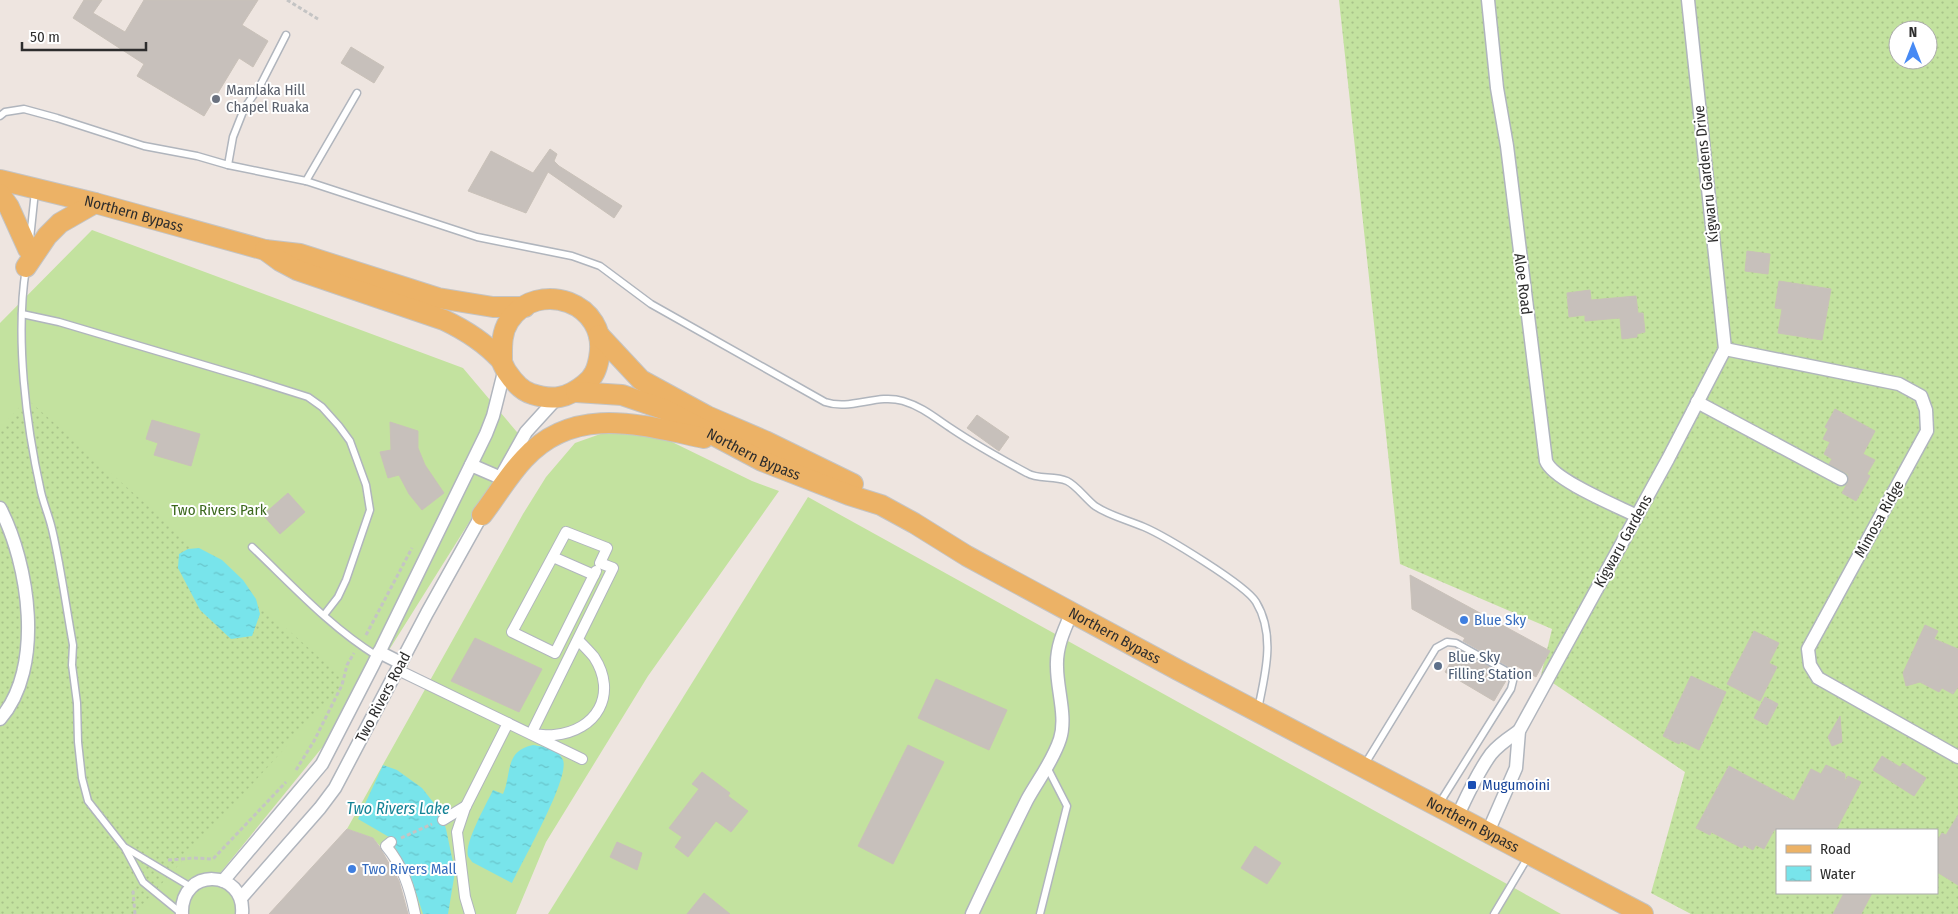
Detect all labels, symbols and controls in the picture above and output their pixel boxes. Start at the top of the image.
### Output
scale bar [22,20,146,52]
north arrow [1888,20,1938,70]
text: N [1909,24,1917,41]
text: 50 m [30,28,60,46]
place label: Mamlaka Hill Chapel Ruaka [226,81,309,116]
marker: Mamlaka Hill Chapel Ruaka [210,93,222,105]
street label: Kigwaru Gardens Drive [1690,104,1722,244]
street label: Northern Bypass [83,192,185,236]
street label: Aloe Road [1510,252,1536,316]
street label: Northern Bypass [704,424,803,484]
street label: Mimosa Ridge [1850,477,1908,561]
street label: Kigwaru Gardens [1590,492,1656,590]
park label: Two Rivers Park [171,501,267,519]
street label: Northern Bypass [1065,604,1164,668]
place label: Blue Sky [1474,611,1526,629]
marker: Blue Sky [1458,614,1470,626]
place label: Blue Sky Filling Station [1448,648,1532,683]
street label: Two Rivers Road [352,649,414,745]
marker: Blue Sky Filling Station [1432,660,1444,672]
place label: Mugumoini [1482,776,1550,794]
marker: Mugumoini [1466,779,1478,791]
street label: Northern Bypass [1424,793,1522,856]
water label: Two Rivers Lake [347,799,450,818]
legend [1776,829,1938,894]
text: Road [1820,840,1851,858]
place label: Two Rivers Mall [362,860,456,878]
marker: Two Rivers Mall [346,863,358,875]
text: Water [1820,865,1856,883]

